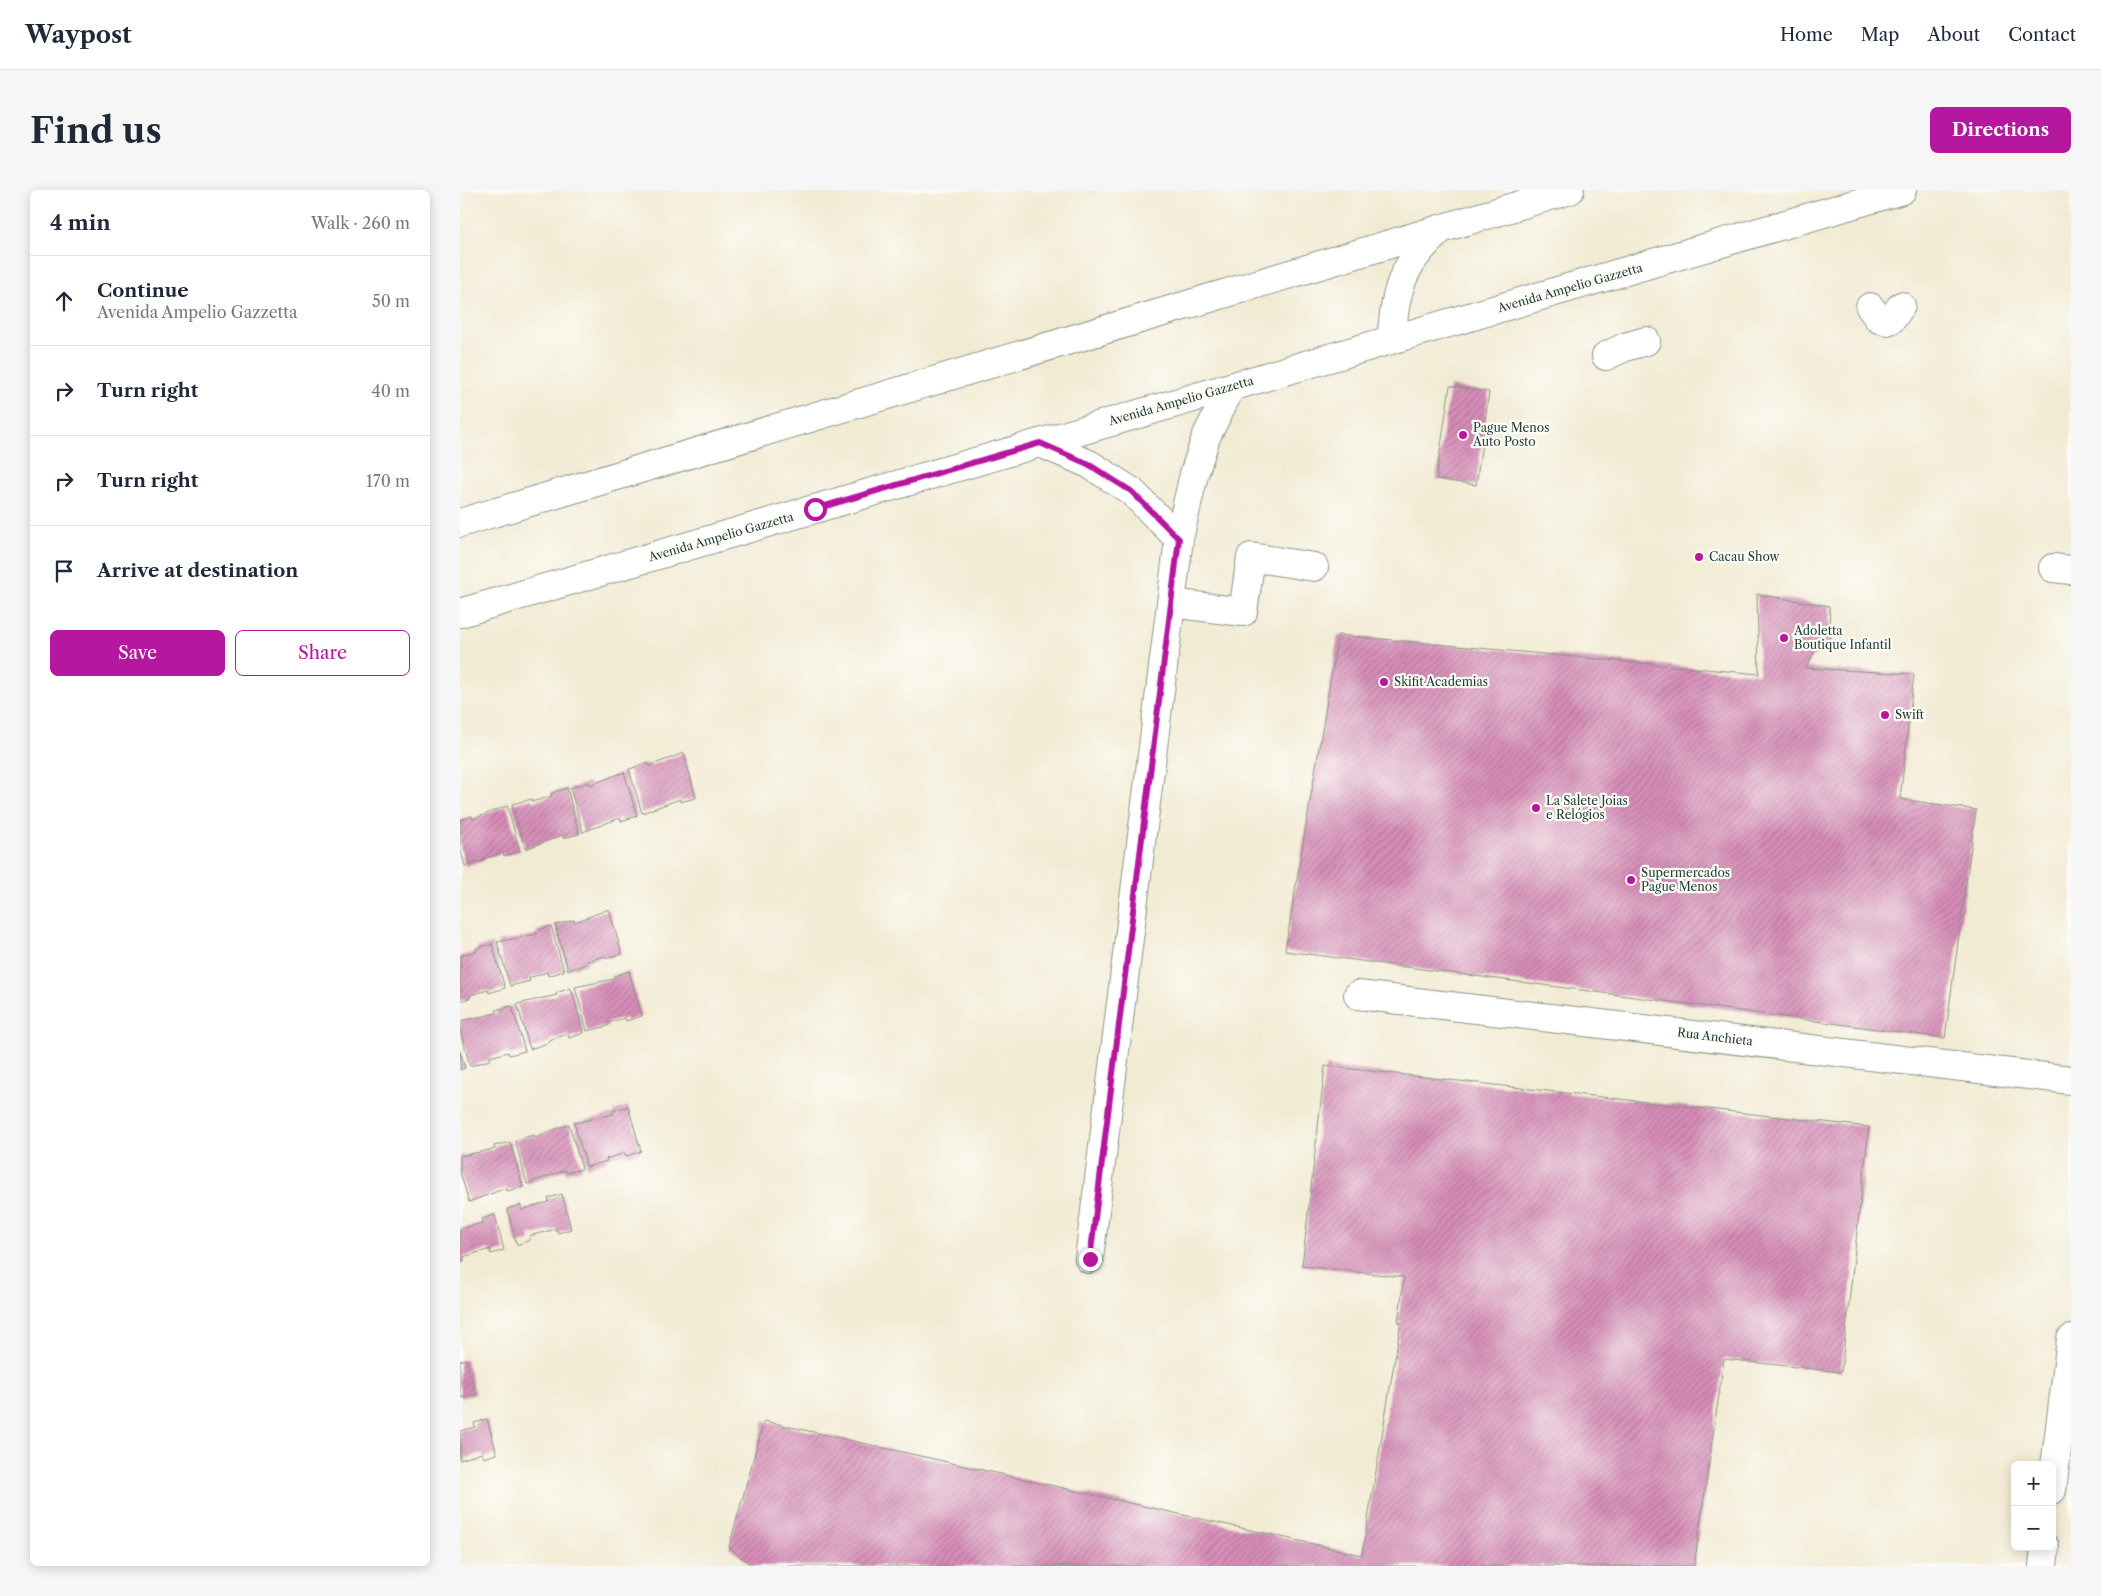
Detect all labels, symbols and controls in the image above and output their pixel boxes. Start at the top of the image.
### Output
text: Waypost [25,20,132,49]
text: Home [1780,24,1833,46]
text: Map [1861,24,1899,46]
text: About [1927,24,1980,46]
text: Contact [2008,24,2076,46]
button: Directions [1930,107,2071,153]
text: Find us [30,109,162,152]
text: 4 min [50,210,111,235]
text: Walk · 260 m [311,213,410,233]
street label: Avenida Ampelio Gazzetta [1495,259,1645,316]
text: Continue [97,279,189,302]
icon: ahead [50,287,78,315]
text: 50 m [372,291,410,311]
text: Avenida Ampelio Gazzetta [97,302,297,322]
street label: Avenida Ampelio Gazzetta [1106,372,1256,429]
icon: right [50,377,78,405]
text: Turn right [97,379,198,402]
text: 40 m [371,381,410,401]
place label: Pague Menos Auto Posto [1472,420,1549,449]
marker: Pague Menos Auto Posto [1457,429,1469,441]
icon: right [50,467,78,495]
text: Turn right [97,469,198,492]
text: 170 m [366,471,410,491]
route start [804,498,827,521]
street label: Avenida Ampelio Gazzetta [646,508,796,565]
place label: Cacau Show [1709,549,1781,564]
marker: Cacau Show [1693,551,1705,563]
icon: arrive [50,557,78,585]
text: Arrive at destination [97,559,298,582]
place label: Adoletta Boutique Infantil [1793,623,1892,652]
button: Save [50,630,225,676]
button: Share [235,630,410,676]
marker: Adoletta Boutique Infantil [1778,632,1790,644]
place label: Skifit Academias [1394,674,1488,689]
marker: Skifit Academias [1378,676,1390,688]
place label: Swift [1895,707,1925,722]
marker: Swift [1879,709,1891,721]
place label: La Salete Joias e Relógios [1546,793,1628,822]
marker: La Salete Joias e Relógios [1530,802,1542,814]
place label: Supermercados Pague Menos [1641,865,1730,894]
marker: Supermercados Pague Menos [1625,874,1637,886]
street label: Rua Anchieta [1676,1024,1754,1049]
route end [1079,1248,1102,1271]
map controls [2011,1461,2056,1551]
button: + [2011,1461,2056,1506]
button: − [2011,1506,2056,1551]

